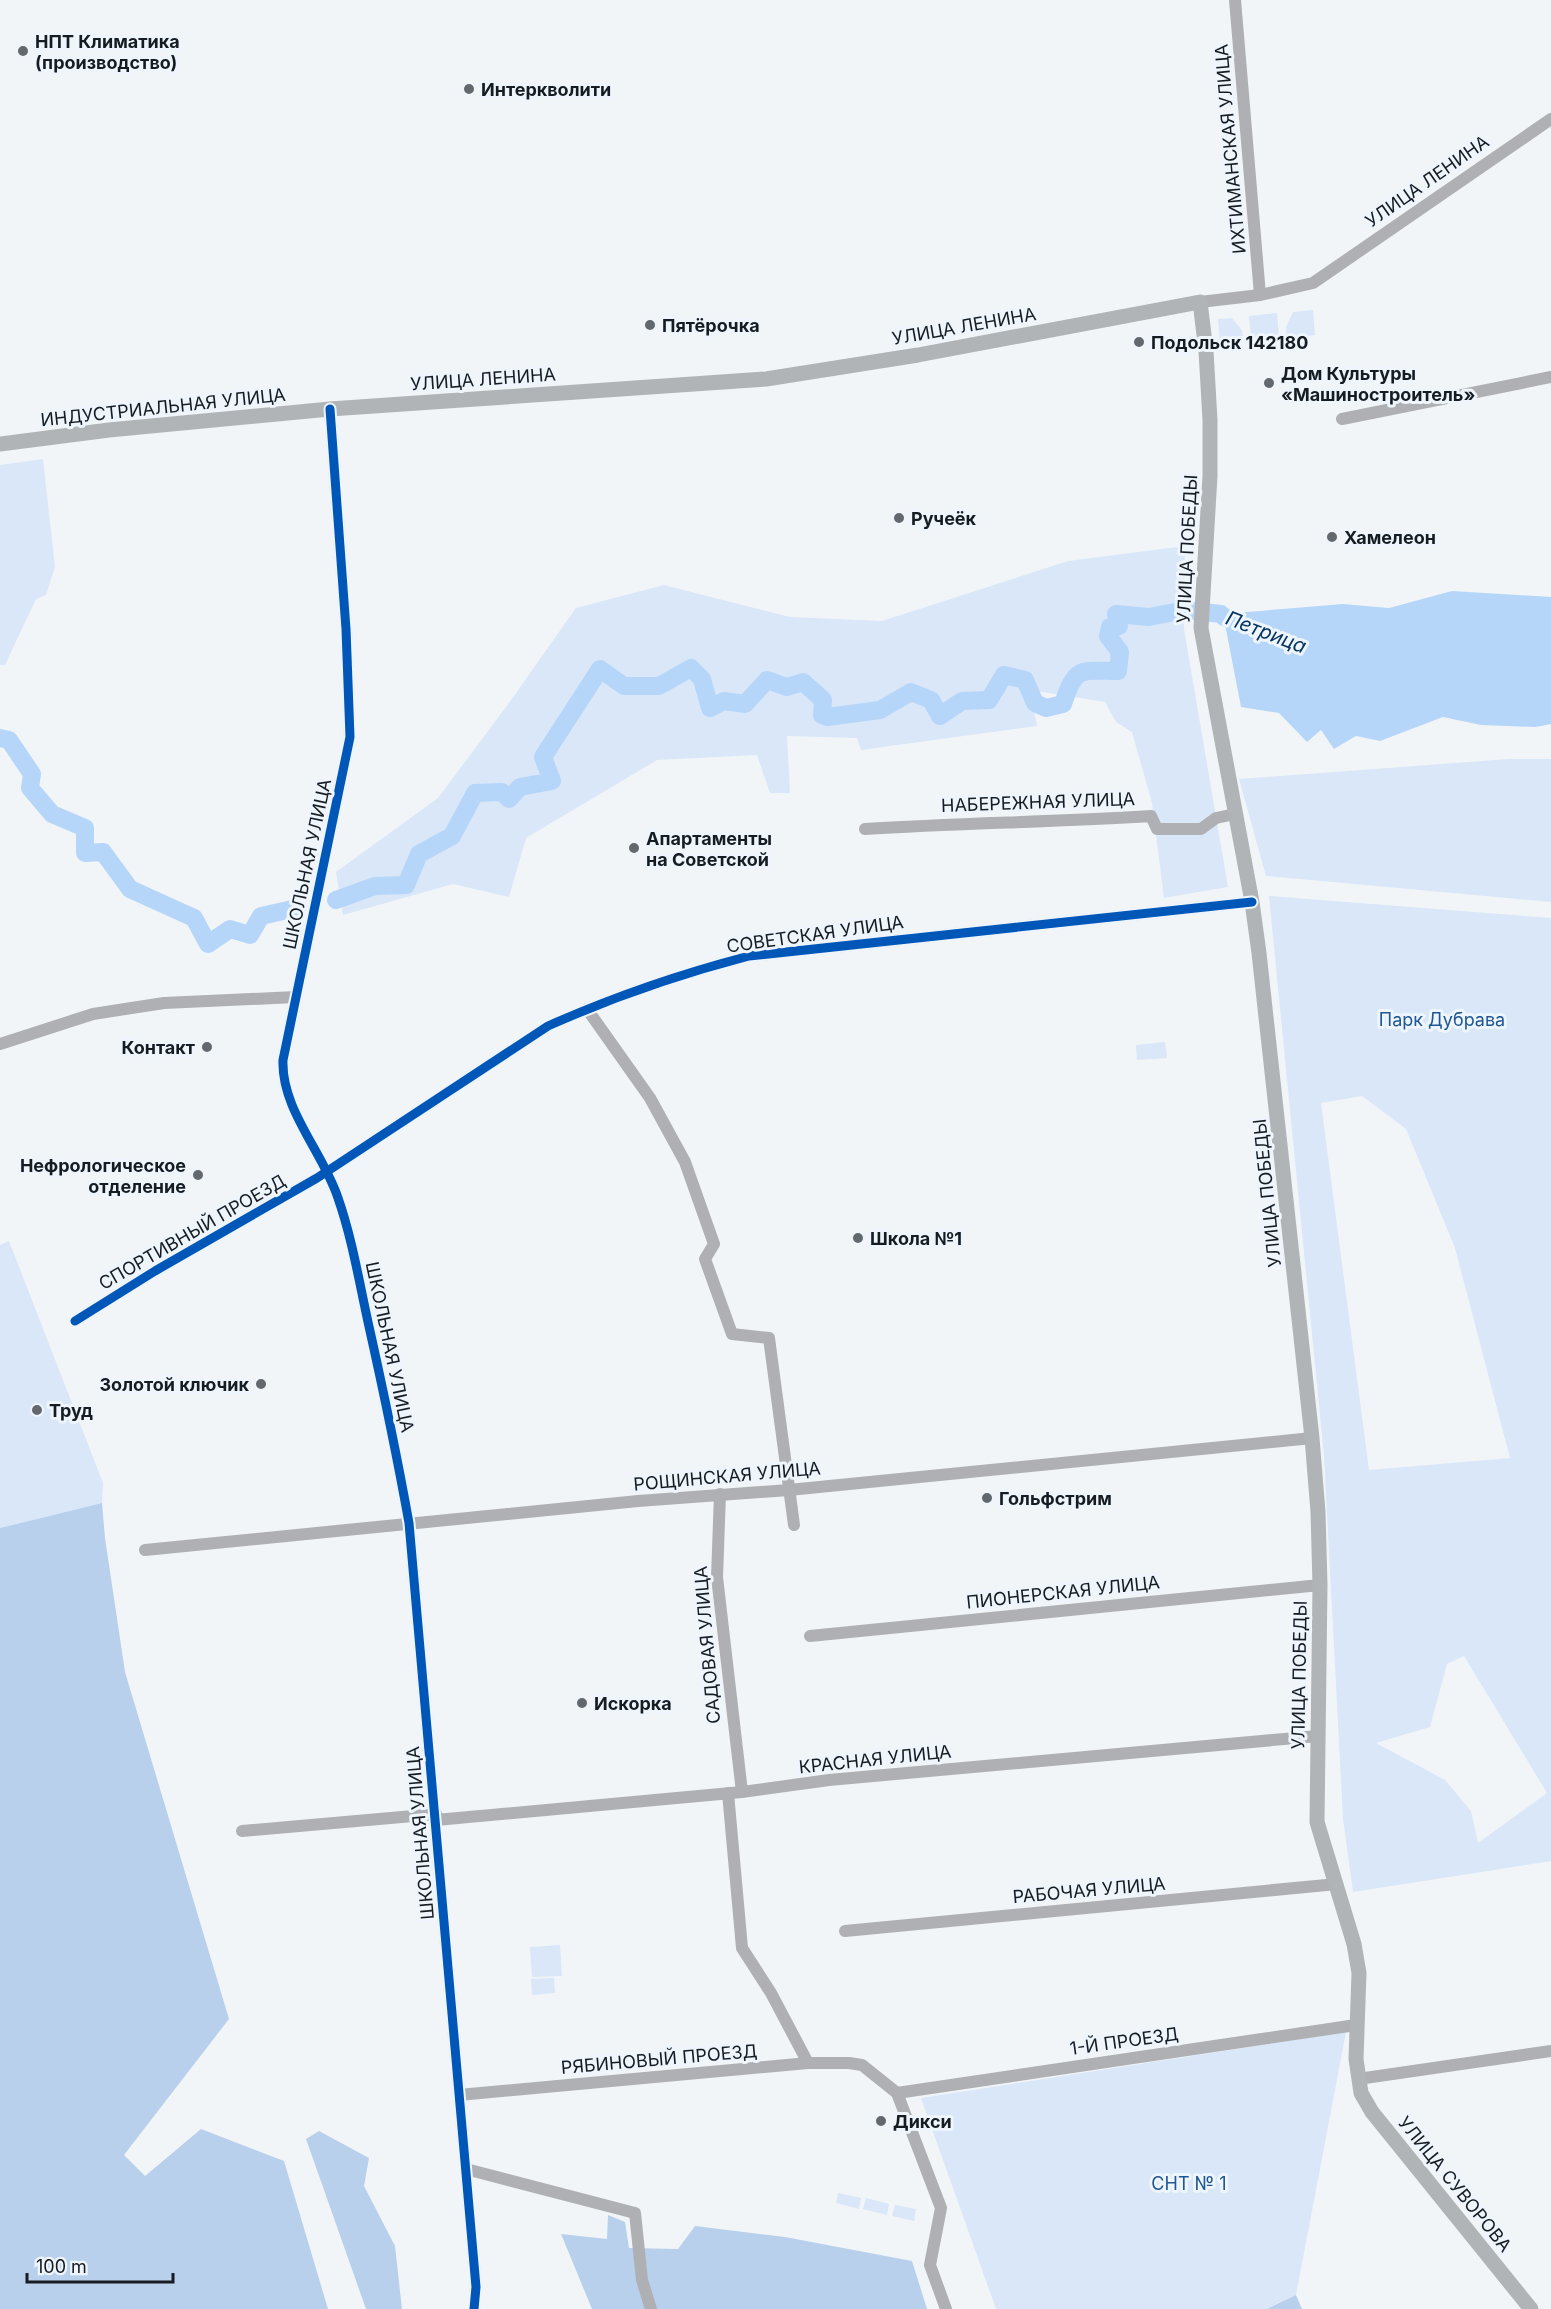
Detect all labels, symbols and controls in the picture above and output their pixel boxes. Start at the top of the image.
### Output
place label: НПТ Климатика (производство) [35,31,180,73]
street label: ИХТИМАНСКАЯ УЛИЦА [1210,43,1250,255]
marker: НПТ Климатика (производство) [16,44,30,58]
place label: Интеркволити [481,79,611,100]
marker: Интеркволити [462,82,476,96]
street label: УЛИЦА ЛЕНИНА [1361,131,1493,231]
street label: УЛИЦА ЛЕНИНА [890,303,1038,349]
place label: Пятёрочка [662,315,760,336]
marker: Пятёрочка [643,318,657,332]
place label: Подольск 142180 [1151,332,1308,353]
marker: Подольск 142180 [1132,335,1146,349]
street label: УЛИЦА ЛЕНИНА [410,363,556,395]
place label: Дом Культуры «Машиностроитель» [1281,363,1475,405]
marker: Дом Культуры «Машиностроитель» [1262,376,1276,390]
street label: ИНДУСТРИАЛЬНАЯ УЛИЦА [40,384,286,430]
street label: УЛИЦА ПОБЕДЫ [1173,474,1201,624]
place label: Ручеёк [911,508,977,529]
marker: Ручеёк [892,511,906,525]
place label: Хамелеон [1344,527,1436,548]
marker: Хамелеон [1325,530,1339,544]
water label: Петрица [1222,606,1310,658]
street label: ШКОЛЬНАЯ УЛИЦА [279,777,335,951]
street label: НАБЕРЕЖНАЯ УЛИЦА [941,788,1135,816]
place label: Апартаменты на Советской [646,828,772,870]
marker: Апартаменты на Советской [627,841,641,855]
street label: СОВЕТСКАЯ УЛИЦА [725,911,905,957]
park label: Парк Дубрава [1379,1009,1505,1030]
place label: Контакт [121,1037,195,1058]
marker: Контакт [200,1040,214,1054]
street label: УЛИЦА ПОБЕДЫ [1249,1118,1285,1268]
place label: Нефрологическое отделение [20,1155,186,1197]
marker: Нефрологическое отделение [191,1168,205,1182]
street label: СПОРТИВНЫЙ ПРОЕЗД [94,1169,289,1294]
place label: Школа №1 [870,1228,962,1249]
marker: Школа №1 [851,1231,865,1245]
street label: ШКОЛЬНАЯ УЛИЦА [362,1260,418,1434]
place label: Золотой ключик [100,1374,249,1395]
marker: Золотой ключик [254,1377,268,1391]
place label: Труд [49,1400,93,1421]
marker: Труд [30,1403,44,1417]
street label: РОЩИНСКАЯ УЛИЦА [633,1457,821,1495]
place label: Гольфстрим [999,1488,1112,1509]
marker: Гольфстрим [980,1491,994,1505]
street label: САДОВАЯ УЛИЦА [690,1565,724,1725]
street label: ПИОНЕРСКАЯ УЛИЦА [965,1571,1161,1613]
street label: УЛИЦА ПОБЕДЫ [1287,1600,1311,1750]
place label: Искорка [594,1693,672,1714]
marker: Искорка [575,1696,589,1710]
street label: КРАСНАЯ УЛИЦА [798,1741,952,1777]
street label: ШКОЛЬНАЯ УЛИЦА [402,1746,438,1920]
street label: РАБОЧАЯ УЛИЦА [1012,1873,1166,1907]
street label: 1-Й ПРОЕЗД [1068,2022,1180,2059]
street label: РЯБИНОВЫЙ ПРОЕЗД [560,2039,758,2078]
place label: Дикси [893,2111,952,2132]
street label: УЛИЦА СУВОРОВА [1394,2112,1516,2256]
marker: Дикси [874,2114,888,2128]
park label: СНТ № 1 [1151,2173,1227,2194]
scale bar [27,2246,172,2284]
text: 100 m [36,2256,87,2277]

